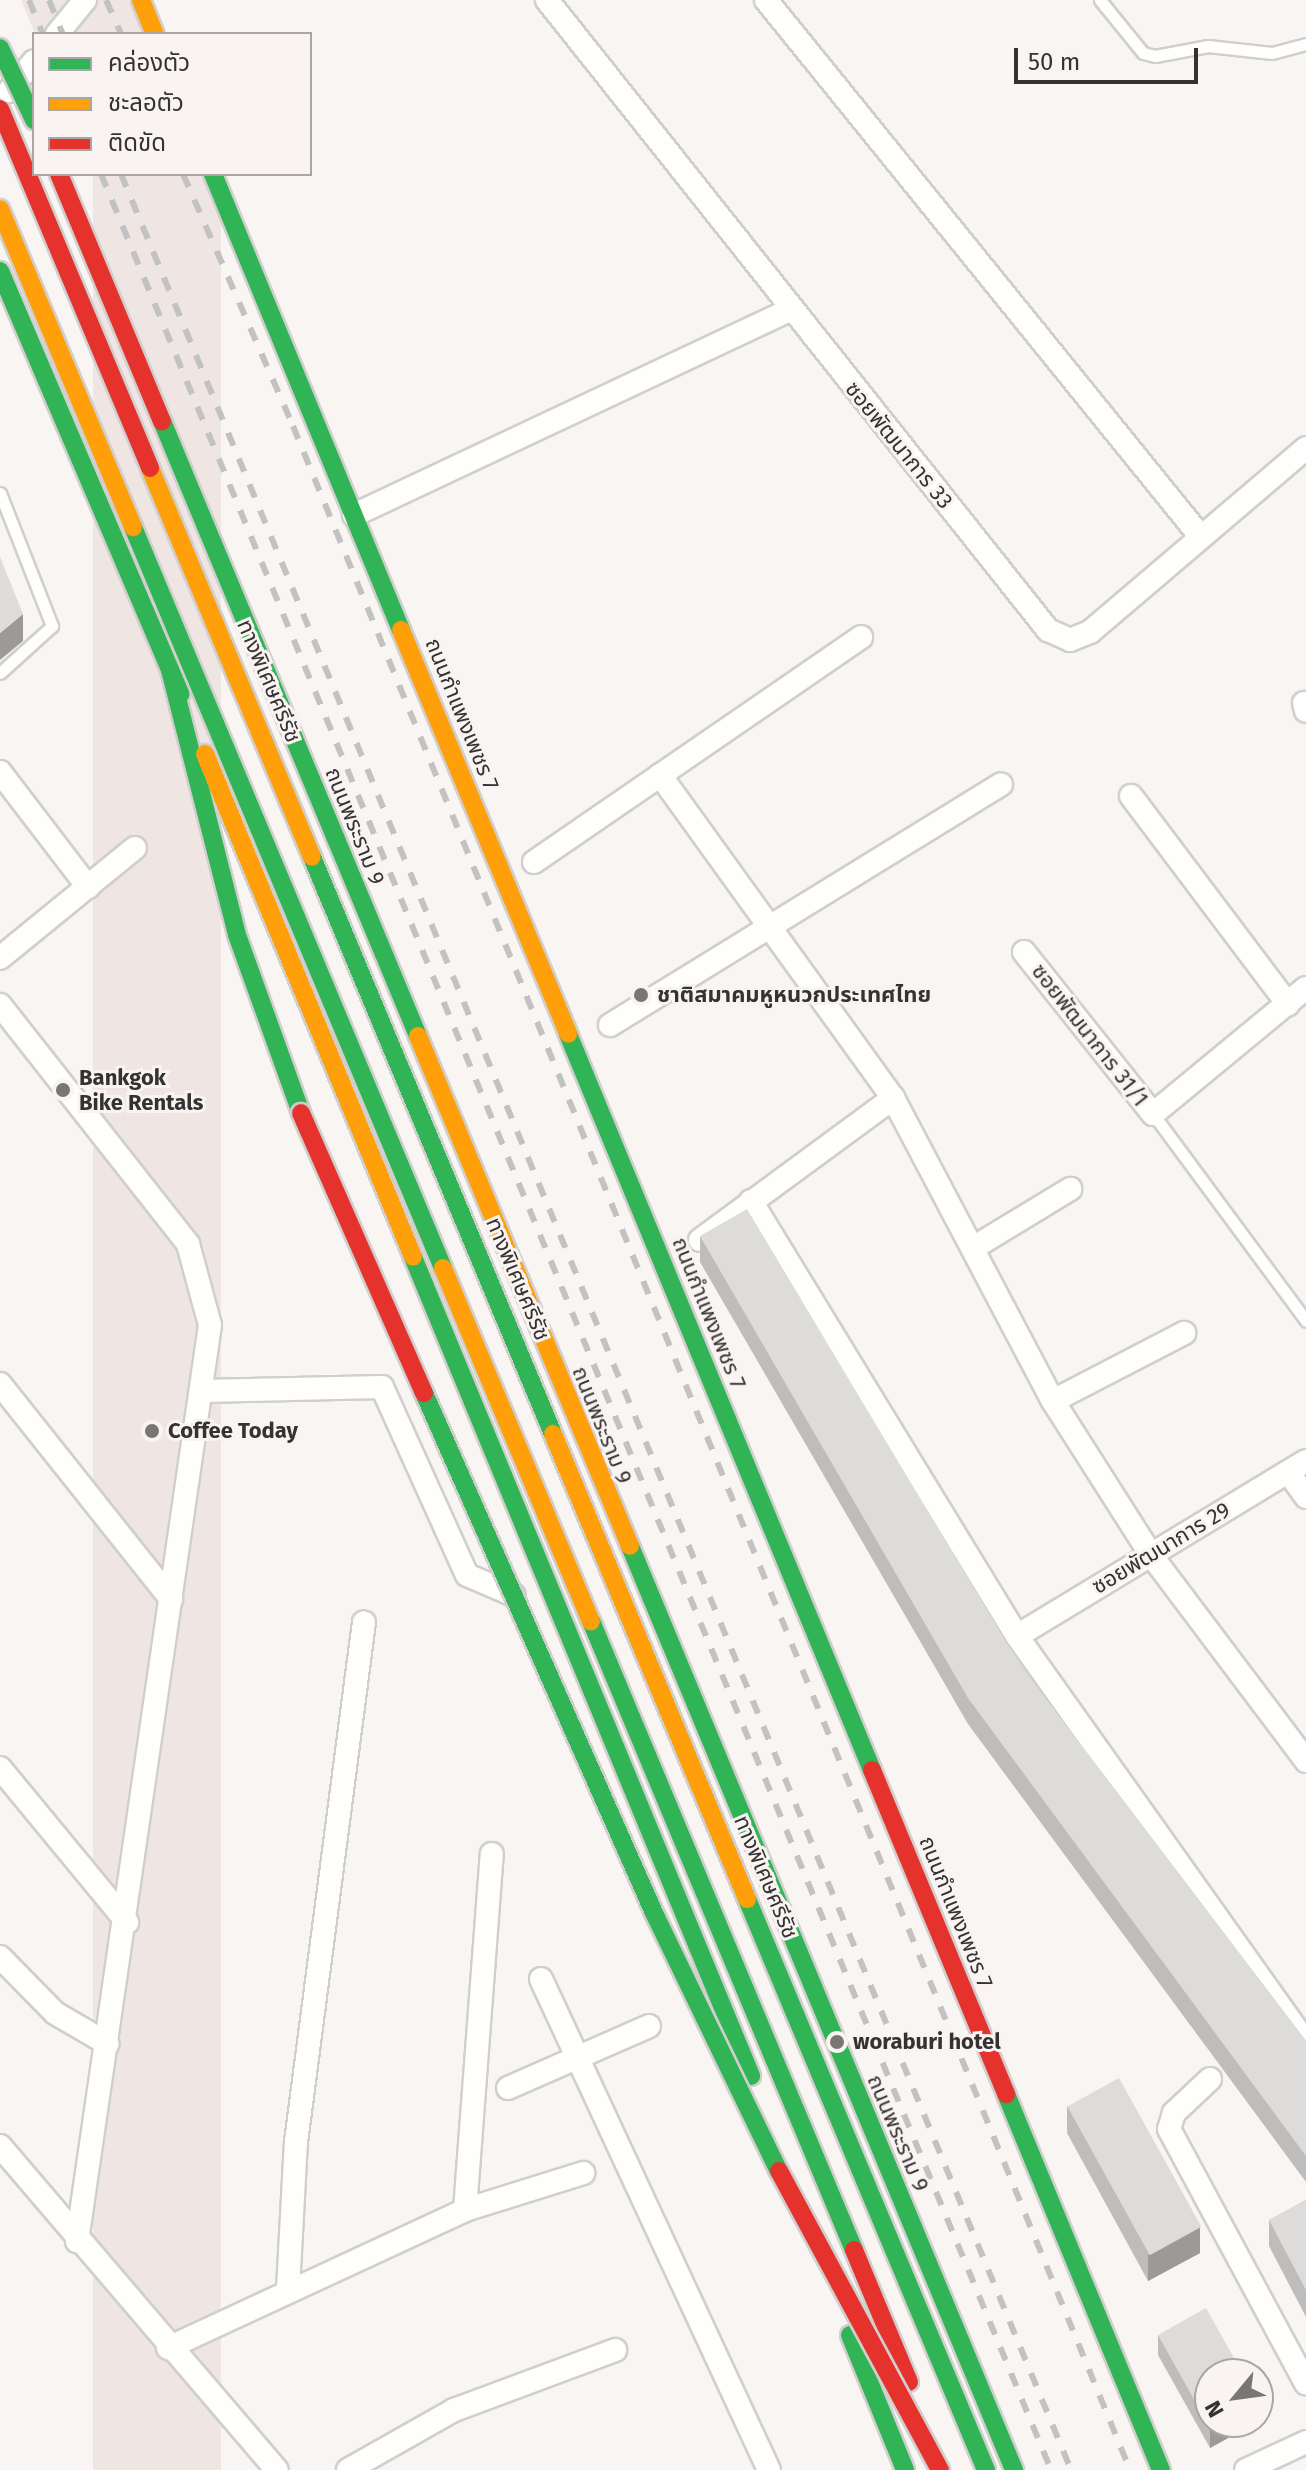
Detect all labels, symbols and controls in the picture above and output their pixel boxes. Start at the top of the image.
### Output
legend [32,32,312,176]
scale bar [1018,32,1202,82]
text: 50 m [1028,48,1080,76]
text: คล่องตัว [108,49,190,77]
text: ชะลอตัว [108,89,184,117]
text: ติดขัด [108,129,166,157]
street label: ซอยพัฒนาการ 33 [840,376,958,514]
street label: ทางพิเศษศรีรัช [231,616,307,746]
street label: ถนนกำแพงเพชร 7 [420,634,504,794]
street label: ถนนพระราม 9 [319,763,391,889]
street label: ซอยพัฒนาการ 31/1 [1026,958,1154,1112]
place label: ชาติสมาคมหูหนวกประเทศไทย [657,982,931,1008]
marker: ชาติสมาคมหูหนวกประเทศไทย [632,986,650,1004]
place label: Bankgok Bike Rentals [79,1064,203,1116]
marker: Bankgok Bike Rentals [54,1081,72,1099]
street label: ทางพิเศษศรีรัช [480,1214,556,1344]
street label: ถนนกำแพงเพชร 7 [667,1233,751,1393]
street label: ถนนพระราม 9 [566,1362,638,1488]
place label: Coffee Today [168,1418,298,1444]
marker: Coffee Today [143,1422,161,1440]
street label: ซอยพัฒนาการ 29 [1087,1496,1235,1600]
street label: ทางพิเศษศรีรัช [728,1812,804,1942]
street label: ถนนกำแพงเพชร 7 [914,1832,998,1992]
place label: woraburi hotel [853,2029,1001,2055]
marker: woraburi hotel [828,2033,846,2051]
street label: ถนนพระราม 9 [862,2071,934,2195]
north arrow [1194,2358,1274,2438]
text: N [1199,2396,1230,2422]

